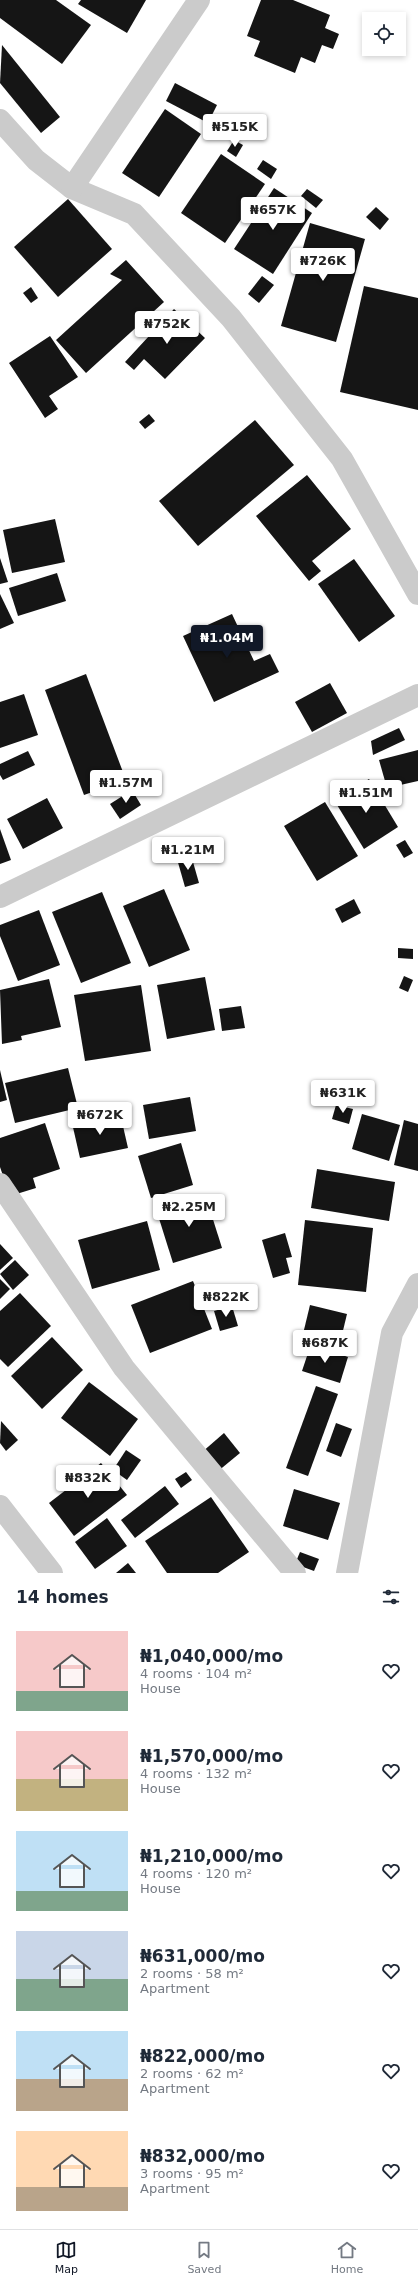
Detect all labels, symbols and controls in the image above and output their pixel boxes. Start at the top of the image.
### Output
map controls [362,12,406,56]
button: locate [362,12,406,56]
pin: ₦515K [207,114,263,148]
text: ₦515K [212,119,258,134]
pin: ₦657K [245,197,301,231]
text: ₦657K [250,202,296,217]
pin: ₦726K [295,248,351,282]
text: ₦726K [300,253,346,268]
pin: ₦752K [139,311,195,345]
text: ₦752K [144,316,190,331]
pin: ₦1.04M [194,625,260,659]
text: ₦1.04M [200,630,254,645]
pin: ₦1.57M [93,770,159,804]
text: ₦1.57M [99,775,153,790]
pin: ₦1.51M [333,780,399,814]
text: ₦1.51M [339,785,393,800]
pin: ₦1.21M [155,837,221,871]
text: ₦1.21M [161,842,215,857]
pin: ₦631K [315,1080,371,1114]
text: ₦631K [320,1085,366,1100]
pin: ₦672K [72,1102,128,1136]
text: ₦672K [77,1107,123,1122]
pin: ₦2.25M [156,1194,222,1228]
text: ₦2.25M [162,1199,216,1214]
pin: ₦822K [198,1284,254,1318]
text: ₦822K [203,1289,249,1304]
pin: ₦687K [297,1330,353,1364]
text: ₦687K [302,1335,348,1350]
pin: ₦832K [60,1465,116,1499]
text: ₦832K [65,1470,111,1485]
icon: filters [380,1586,402,1608]
text: 14 homes [16,1587,109,1607]
text: ₦1,040,000/mo [140,1646,283,1666]
icon: home [48,1647,96,1695]
icon: heart [380,1660,402,1682]
text: 4 rooms · 104 m² [140,1666,252,1681]
text: House [140,1681,181,1696]
text: ₦1,570,000/mo [140,1746,283,1766]
icon: home [48,1747,96,1795]
icon: heart [380,1760,402,1782]
text: 4 rooms · 132 m² [140,1766,252,1781]
text: House [140,1781,181,1796]
text: ₦1,210,000/mo [140,1846,283,1866]
icon: home [48,1847,96,1895]
icon: heart [380,1860,402,1882]
text: 4 rooms · 120 m² [140,1866,252,1881]
text: House [140,1881,181,1896]
text: ₦631,000/mo [140,1946,265,1966]
icon: home [48,1947,96,1995]
icon: heart [380,1960,402,1982]
text: 2 rooms · 58 m² [140,1966,244,1981]
text: Apartment [140,1981,210,1996]
text: ₦822,000/mo [140,2046,265,2066]
icon: home [48,2047,96,2095]
icon: heart [380,2060,402,2082]
text: 2 rooms · 62 m² [140,2066,244,2081]
text: Apartment [140,2081,210,2096]
text: ₦832,000/mo [140,2146,265,2166]
icon: home [48,2147,96,2195]
icon: heart [380,2160,402,2182]
text: 3 rooms · 95 m² [140,2166,244,2181]
text: Apartment [140,2181,210,2196]
tab: Map [55,2239,78,2276]
tab: Saved [187,2239,221,2276]
tab: Home [331,2239,363,2276]

